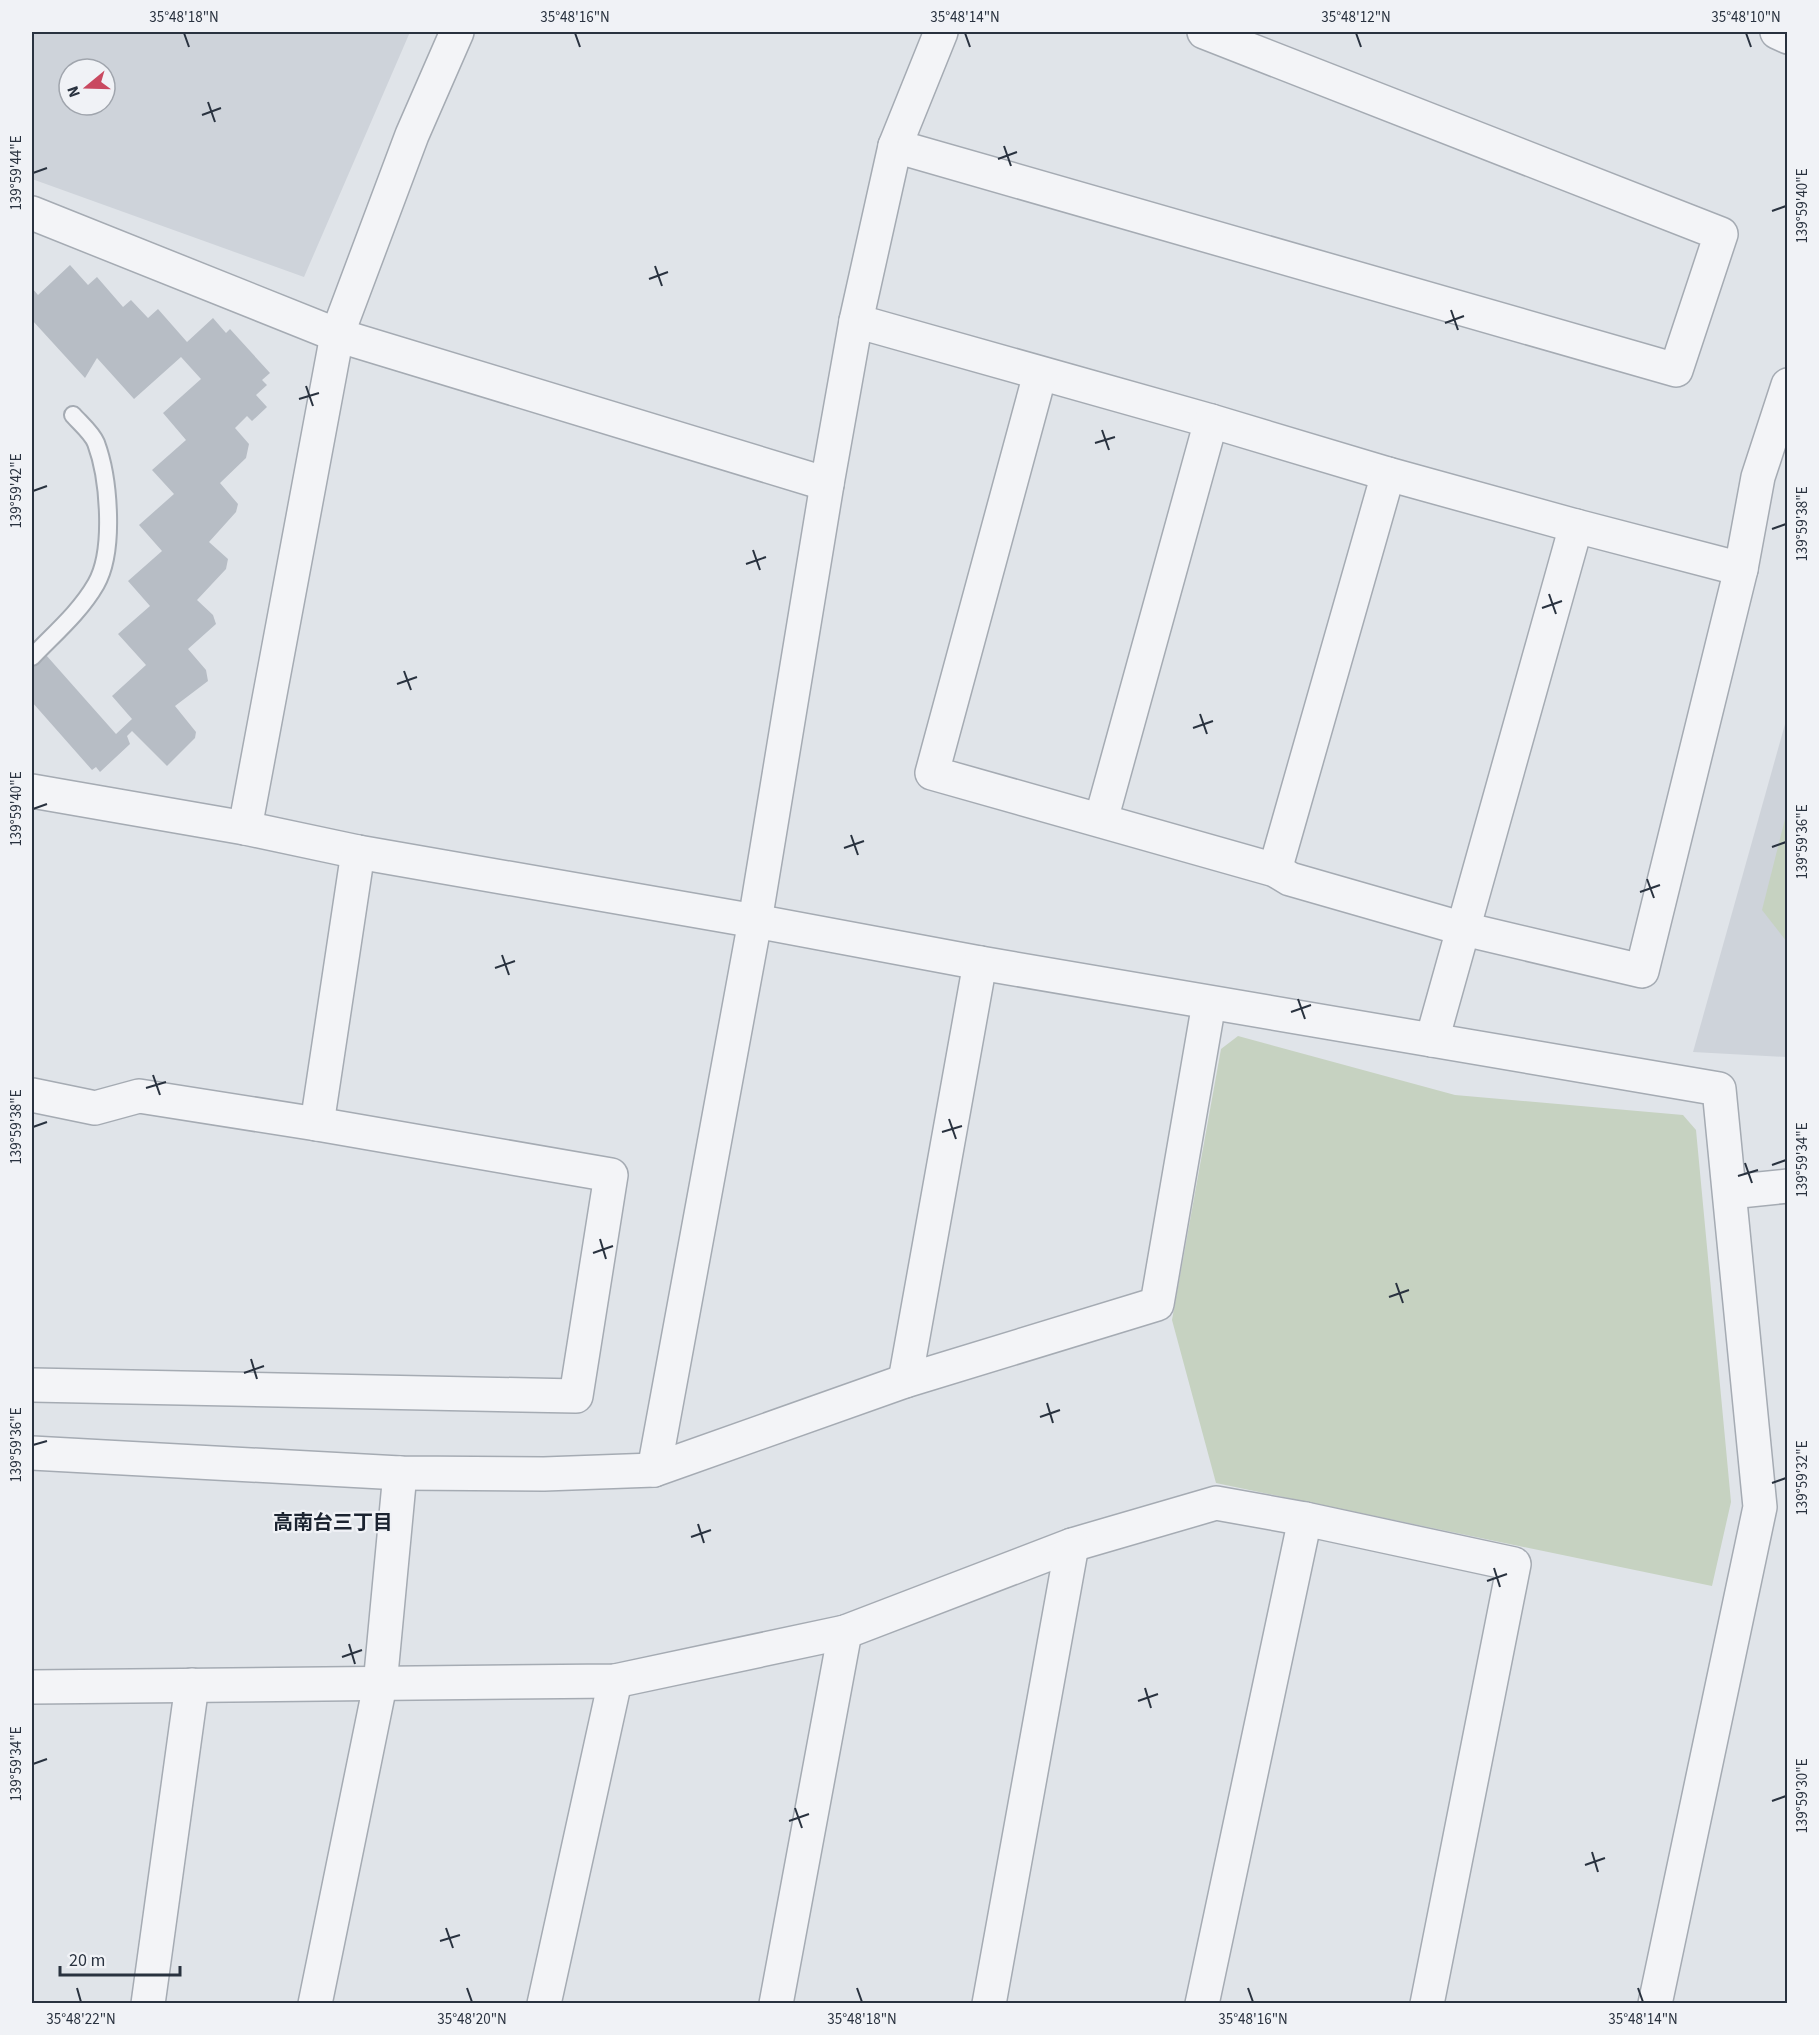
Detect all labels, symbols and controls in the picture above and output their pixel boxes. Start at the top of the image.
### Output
text: 35°48'18"N [149,7,219,28]
text: 35°48'16"N [540,7,610,28]
text: 35°48'14"N [930,7,1000,28]
text: 35°48'12"N [1321,7,1391,28]
text: 35°48'10"N [1711,7,1781,28]
north arrow [57,57,117,117]
text: N [62,83,86,100]
text: 139°59'44"E [6,135,27,211]
text: 139°59'40"E [1792,168,1813,244]
text: 139°59'42"E [6,453,27,529]
text: 139°59'38"E [1792,486,1813,562]
text: 139°59'40"E [6,771,27,847]
text: 139°59'36"E [1792,804,1813,880]
text: 139°59'38"E [6,1089,27,1165]
text: 139°59'34"E [1792,1122,1813,1198]
text: 139°59'36"E [6,1407,27,1483]
text: 139°59'32"E [1792,1440,1813,1516]
district label: 高南台三丁目 [273,1509,393,1537]
text: 139°59'34"E [6,1726,27,1802]
text: 139°59'30"E [1792,1758,1813,1834]
scale bar [60,1939,180,1977]
text: 20 m [69,1948,105,1973]
text: 35°48'22"N [46,2009,116,2030]
text: 35°48'20"N [437,2009,507,2030]
text: 35°48'18"N [827,2009,897,2030]
text: 35°48'16"N [1218,2009,1288,2030]
text: 35°48'14"N [1608,2009,1678,2030]

